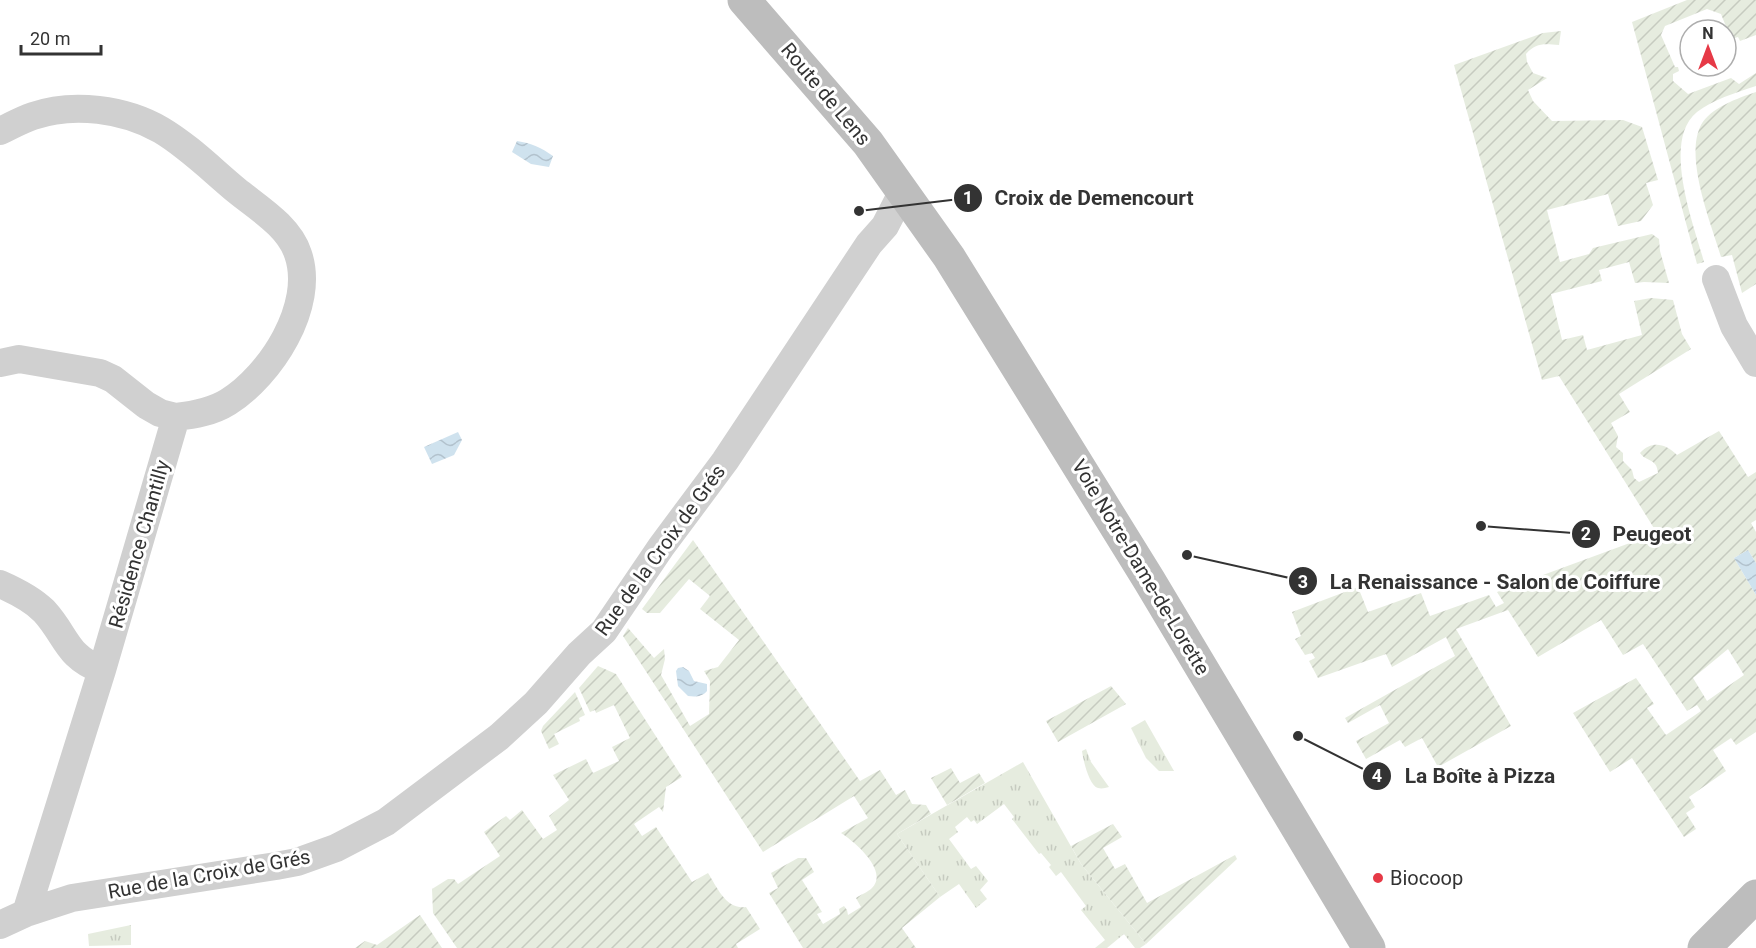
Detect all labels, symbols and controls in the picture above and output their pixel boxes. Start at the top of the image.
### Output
scale bar [21,18,100,56]
north arrow [1678,18,1738,78]
text: N [1702,24,1714,43]
text: 20 m [30,28,70,49]
street label: Route de Lens [776,38,876,150]
callout: Croix de Demencourt [953,178,1206,217]
text: Croix de Demencourt [995,186,1193,210]
text: 1 [963,187,973,208]
street label: Voie Notre-Dame-de-Lorette [1067,455,1215,679]
street label: Résidence Chantilly [104,457,175,631]
street label: Rue de la Croix de Grés [590,460,730,640]
callout: Peugeot [1571,514,1704,553]
text: Peugeot [1613,522,1691,546]
text: 2 [1581,523,1591,544]
callout: La Renaissance - Salon de Coiffure [1288,562,1672,601]
text: La Renaissance - Salon de Coiffure [1330,570,1660,594]
text: 3 [1298,571,1308,592]
callout: La Boîte à Pizza [1362,757,1567,796]
text: La Boîte à Pizza [1405,764,1555,788]
text: 4 [1372,765,1382,786]
street label: Rue de la Croix de Grés [106,844,312,904]
place label: Biocoop [1390,866,1463,890]
marker: Biocoop [1371,871,1385,885]

